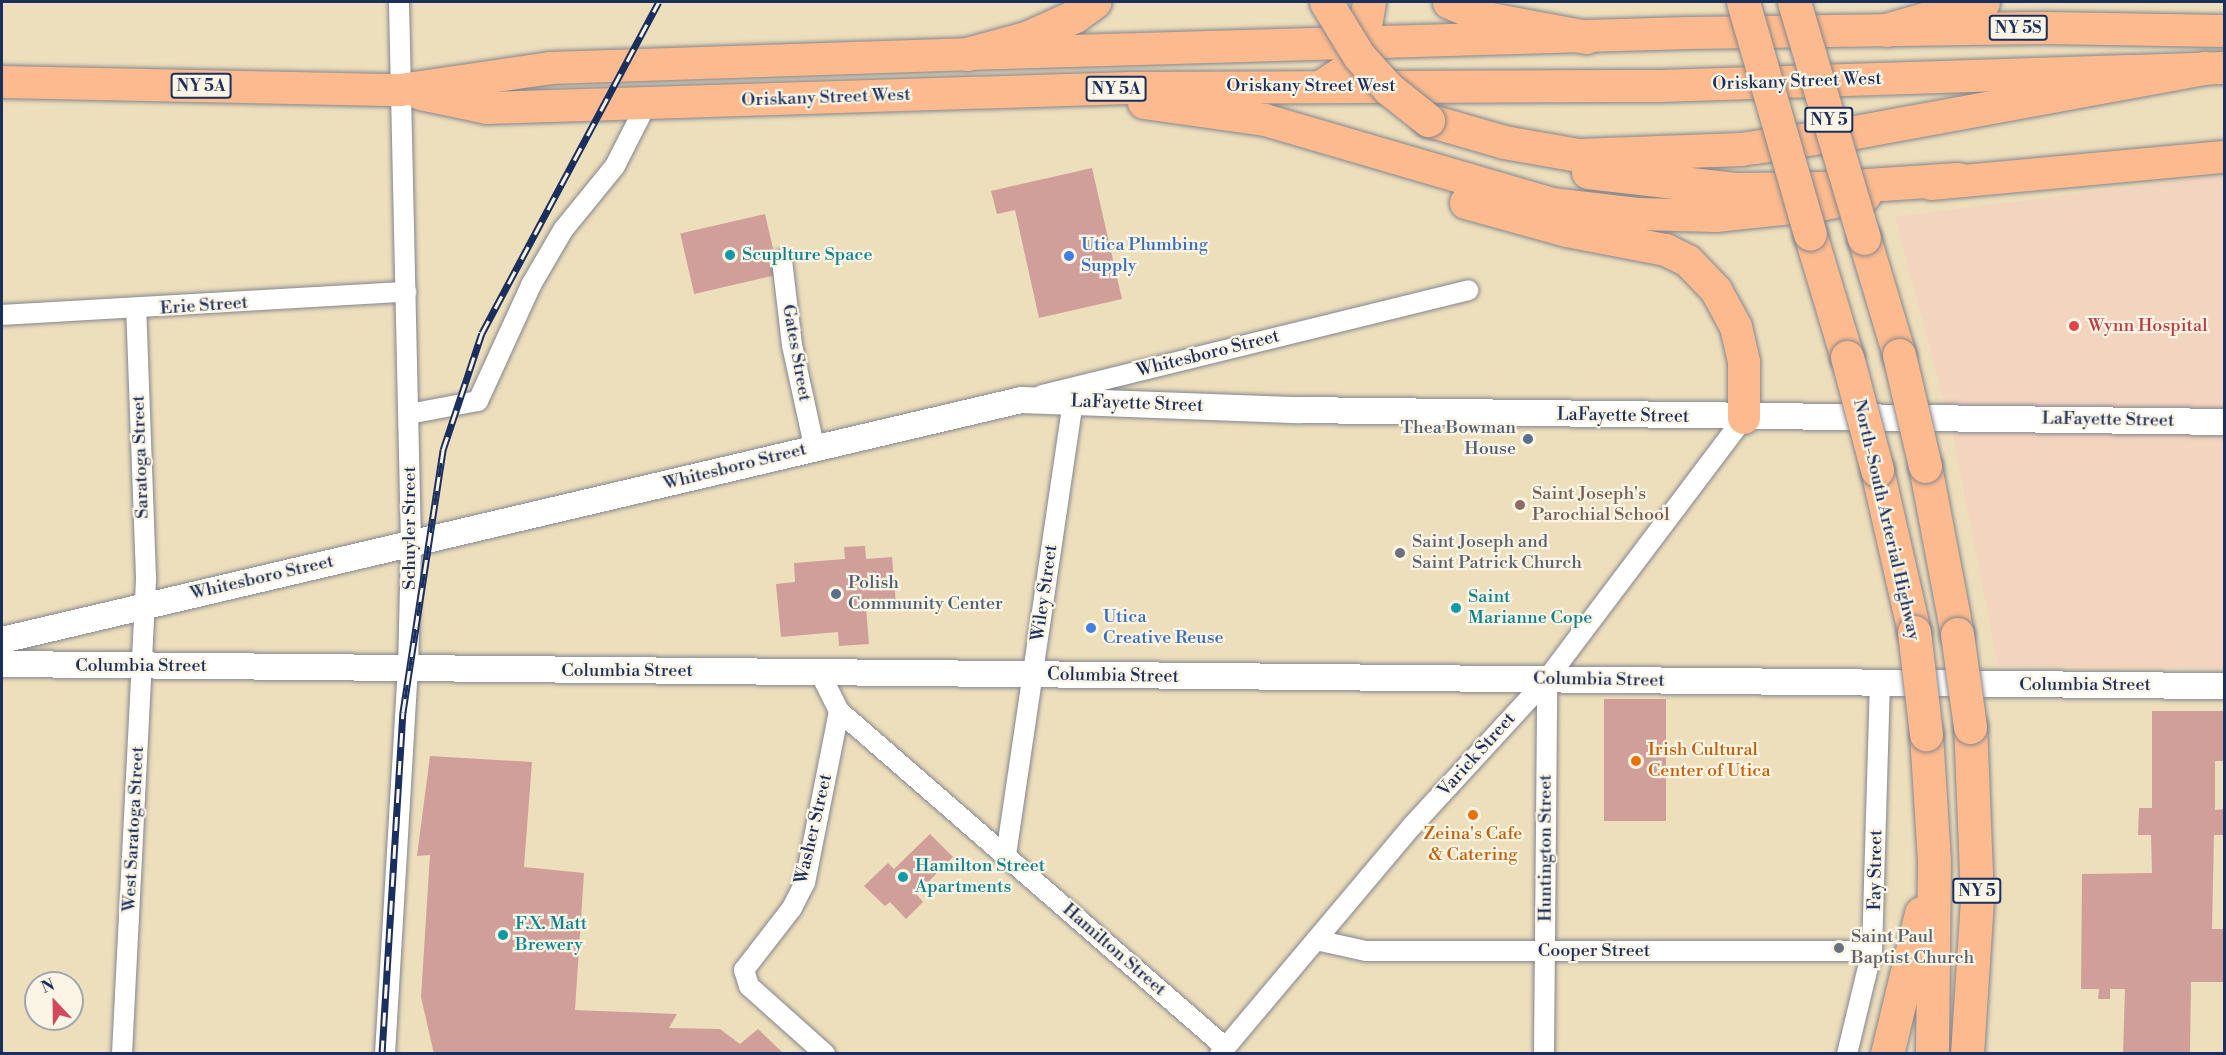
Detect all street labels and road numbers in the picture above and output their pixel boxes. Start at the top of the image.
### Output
road number: NY 5S [1988,15,2048,41]
street label: Oriskany Street West [1712,68,1882,96]
road number: NY 5A [170,73,232,99]
street label: Oriskany Street West [1226,75,1396,97]
road number: NY 5A [1084,76,1148,102]
street label: Oriskany Street West [741,84,911,112]
road number: NY 5 [1804,107,1854,133]
street label: Erie Street [159,292,249,320]
street label: Gates Street [777,303,815,403]
street label: Whitesboro Street [1134,326,1282,382]
street label: LaFayette Street [1070,391,1204,417]
street label: Saratoga Street [128,395,154,519]
street label: North-South Arterial Highway [1848,397,1924,643]
street label: LaFayette Street [1557,404,1689,428]
street label: LaFayette Street [2042,408,2174,432]
street label: Whitesboro Street [661,439,809,495]
street label: Schuyler Street [399,466,421,590]
street label: Wiley Street [1028,543,1062,643]
street label: Whitesboro Street [188,551,336,605]
street label: Columbia Street [75,655,207,677]
street label: Columbia Street [561,660,693,682]
street label: Columbia Street [1047,664,1179,688]
street label: Columbia Street [1533,668,1665,692]
street label: Columbia Street [2019,674,2151,696]
street label: Varick Street [1434,709,1520,801]
street label: West Saratoga Street [119,746,149,912]
street label: Washer Street [791,772,837,886]
street label: Huntington Street [1535,774,1557,922]
street label: Fay Street [1864,829,1888,911]
road number: NY 5 [1952,878,2002,904]
street label: Hamilton Street [1058,899,1170,1001]
street label: Cooper Street [1538,940,1650,962]

